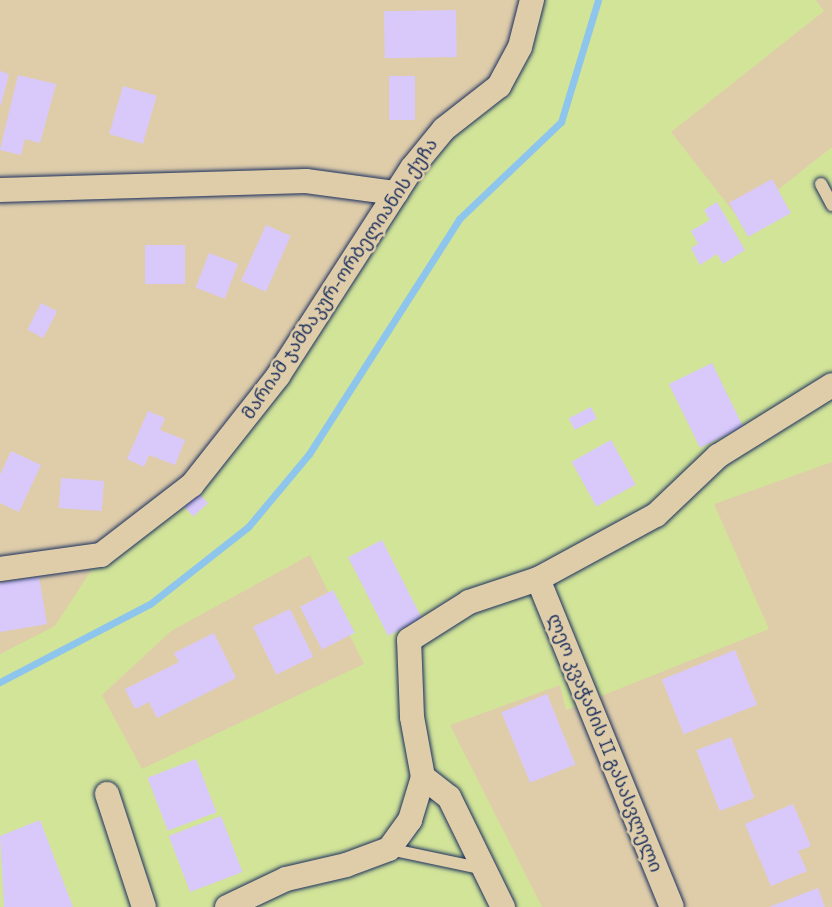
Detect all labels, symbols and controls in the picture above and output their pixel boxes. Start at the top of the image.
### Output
street label: მარიამ ჯამბაკურ-ორბელიანის ქუჩა [238,134,442,424]
street label: ლეო კვაჭაძის II გასასვლელი [543,610,667,876]

